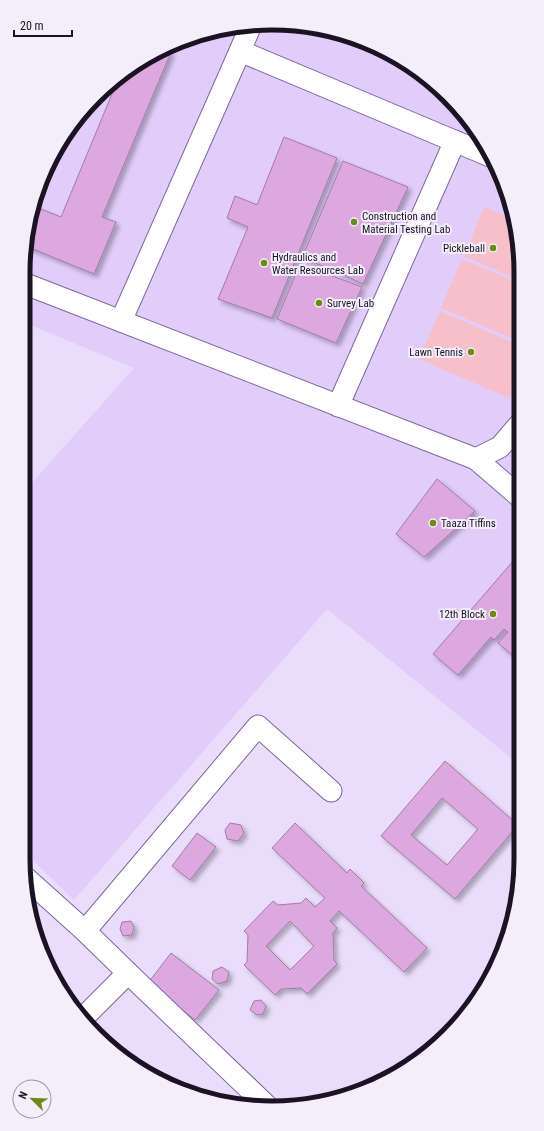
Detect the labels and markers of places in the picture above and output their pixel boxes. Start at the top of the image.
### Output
place label: Construction and Material Testing Lab [362,210,450,236]
marker: Construction and Material Testing Lab [349,217,359,227]
place label: Pickleball [443,242,485,255]
marker: Pickleball [488,243,498,253]
place label: Hydraulics and Water Resources Lab [272,251,364,277]
marker: Hydraulics and Water Resources Lab [259,258,269,268]
place label: Survey Lab [327,297,374,310]
marker: Survey Lab [314,298,324,308]
place label: Lawn Tennis [409,346,463,359]
marker: Lawn Tennis [466,347,476,357]
place label: Taaza Tiffins [441,517,496,530]
marker: Taaza Tiffins [428,518,438,528]
place label: 12th Block [439,608,485,621]
marker: 12th Block [488,609,498,619]

